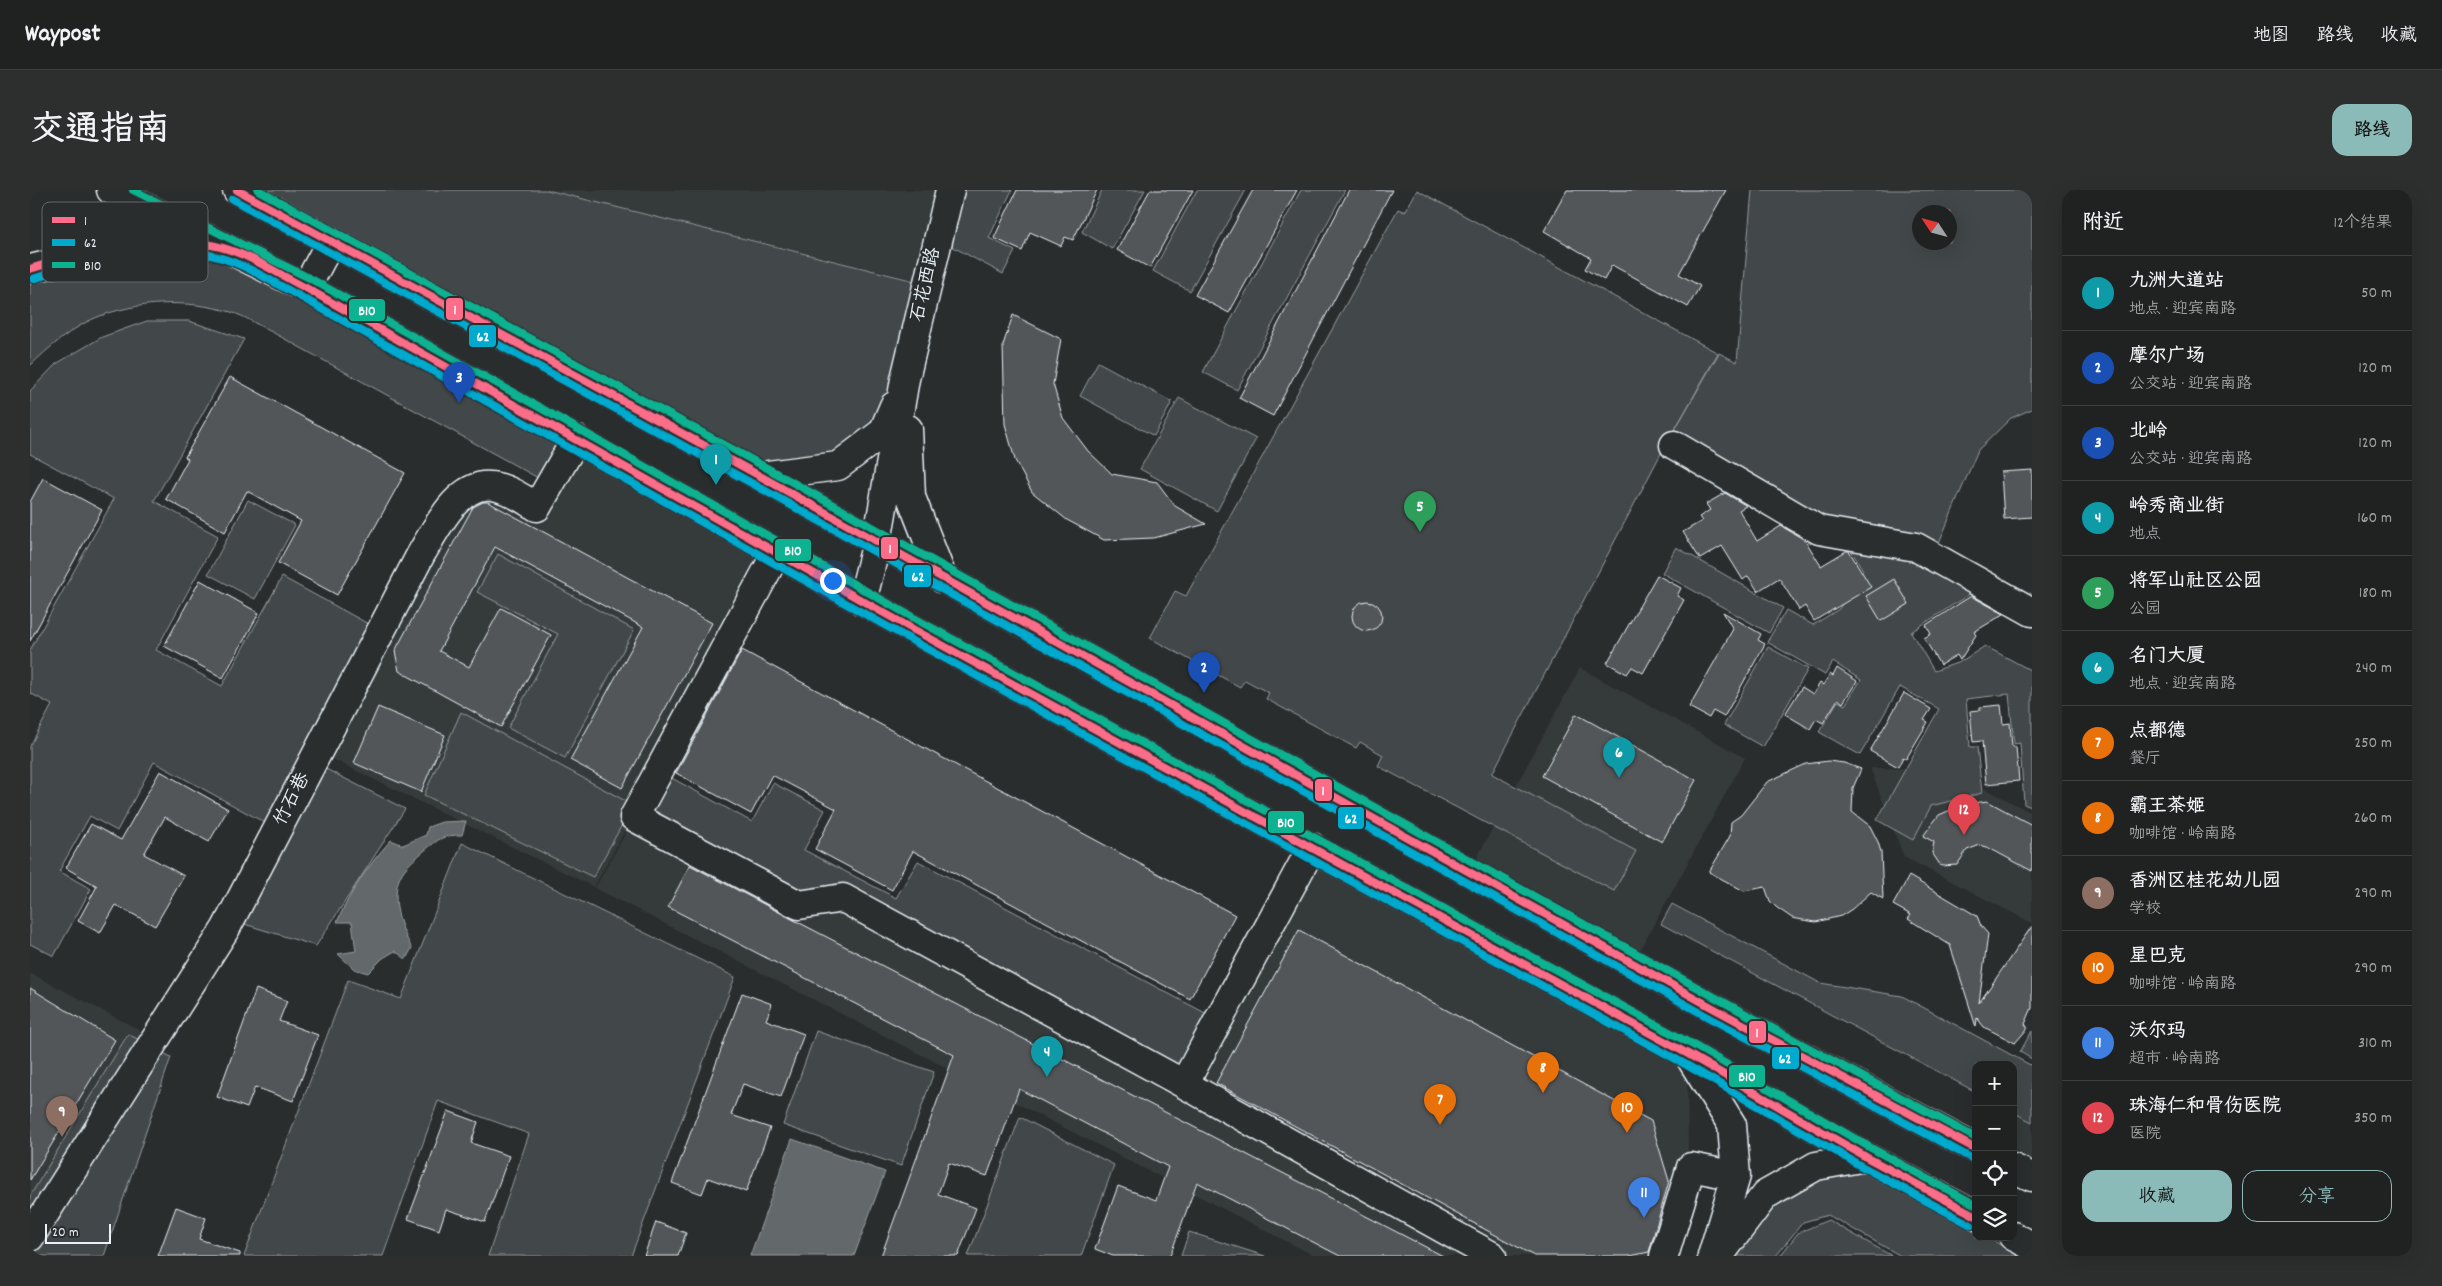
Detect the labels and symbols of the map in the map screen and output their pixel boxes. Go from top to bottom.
legend [42,202,208,282]
north arrow [1912,205,1957,250]
text: 1 [84,212,87,232]
text: 62 [84,234,97,254]
street label: 石花西路 [905,245,949,325]
text: B10 [84,257,101,277]
line badge: 1 [445,297,464,321]
line badge: B10 [348,298,386,322]
text: 1 [453,301,457,321]
text: B10 [358,302,376,322]
line badge: 62 [468,324,497,348]
text: 62 [477,328,489,348]
pin: 3 [443,362,475,403]
pin: 1 [700,444,732,485]
pin: 5 [1404,491,1436,532]
line badge: 1 [880,536,899,560]
line badge: B10 [774,538,812,562]
text: 1 [888,540,892,560]
text: B10 [784,542,802,562]
line badge: 62 [903,564,932,588]
your location [820,568,846,594]
text: 62 [912,568,924,588]
pin: 2 [1188,652,1220,693]
pin: 6 [1603,737,1635,778]
street label: 竹石巷 [268,768,318,832]
line badge: 1 [1314,778,1333,802]
text: 1 [1321,782,1325,802]
pin: 12 [1948,794,1980,835]
line badge: 62 [1337,806,1365,830]
line badge: B10 [1267,810,1305,834]
text: 62 [1345,810,1357,830]
text: B10 [1277,814,1295,834]
line badge: 1 [1748,1020,1767,1044]
text: 1 [1755,1024,1759,1044]
pin: 4 [1031,1036,1063,1077]
line badge: 62 [1771,1046,1800,1070]
text: 62 [1779,1050,1791,1070]
pin: 8 [1527,1052,1559,1093]
line badge: B10 [1728,1064,1766,1088]
text: B10 [1738,1068,1756,1088]
pin: 7 [1424,1084,1456,1125]
pin: 10 [1611,1092,1643,1133]
pin: 9 [46,1096,78,1137]
pin: 11 [1628,1177,1660,1218]
scale bar [45,1221,111,1244]

